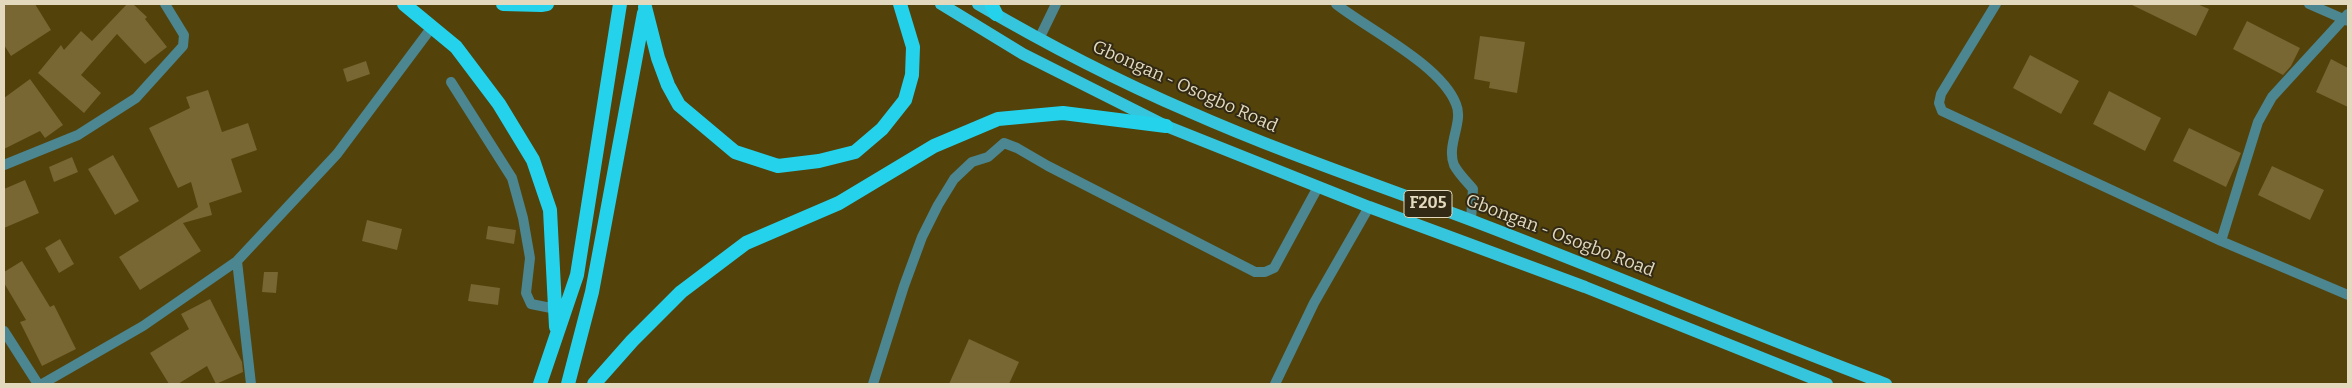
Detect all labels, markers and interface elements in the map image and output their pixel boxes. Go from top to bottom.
street label: Gbongan - Osogbo Road [1089,36,1281,138]
road number: F205 [1404,190,1452,218]
street label: Gbongan - Osogbo Road [1463,190,1657,282]

